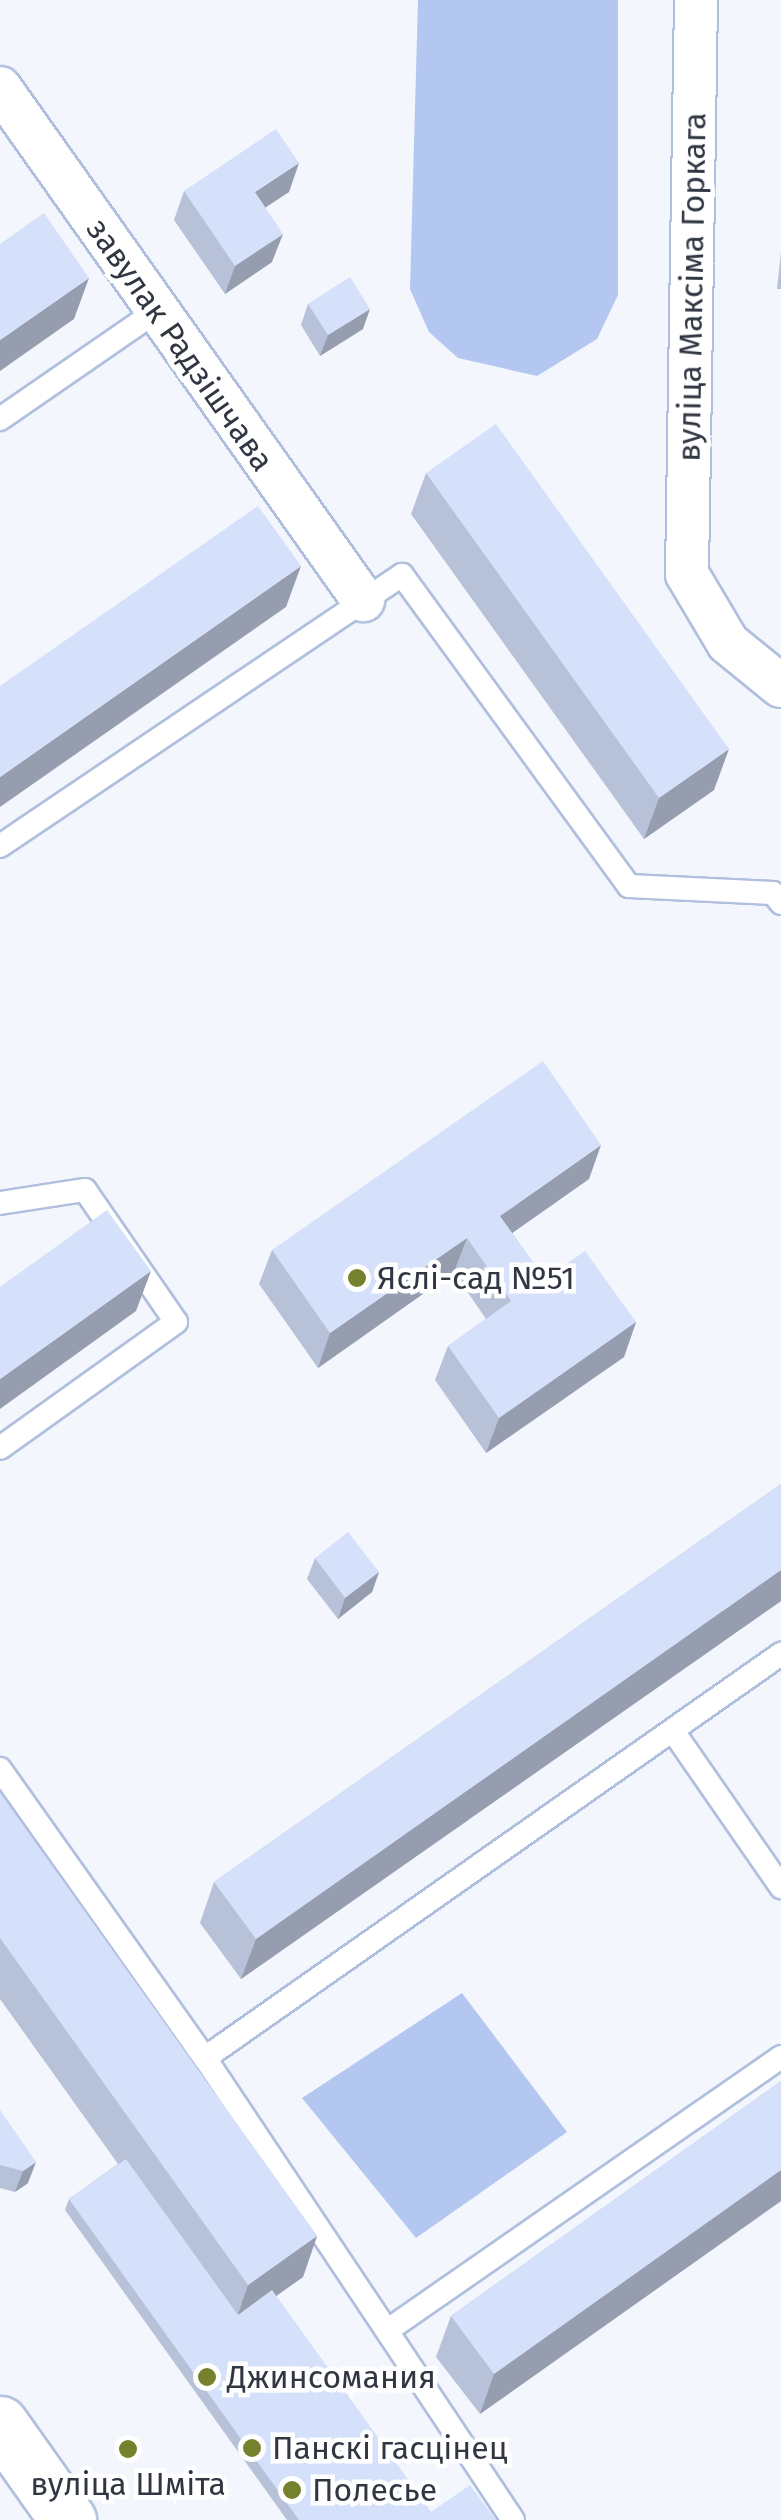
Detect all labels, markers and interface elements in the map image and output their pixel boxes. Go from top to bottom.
street label: вуліца Максіма Горкага [670,112,714,462]
street label: завулак Радзішчава [78,211,282,479]
place label: Яслі-сад №51 [377,1259,575,1297]
marker: Яслі-сад №51 [346,1267,368,1289]
place label: Джинсомания [227,2358,436,2396]
marker: Джинсомания [196,2366,218,2388]
place label: Панскі гасцінец [272,2429,507,2467]
marker: Панскі гасцінец [241,2437,263,2459]
marker: вуліца Шміта [117,2438,139,2460]
place label: вуліца Шміта [30,2465,226,2503]
place label: Полесье [312,2471,437,2509]
marker: Полесье [281,2479,303,2501]

